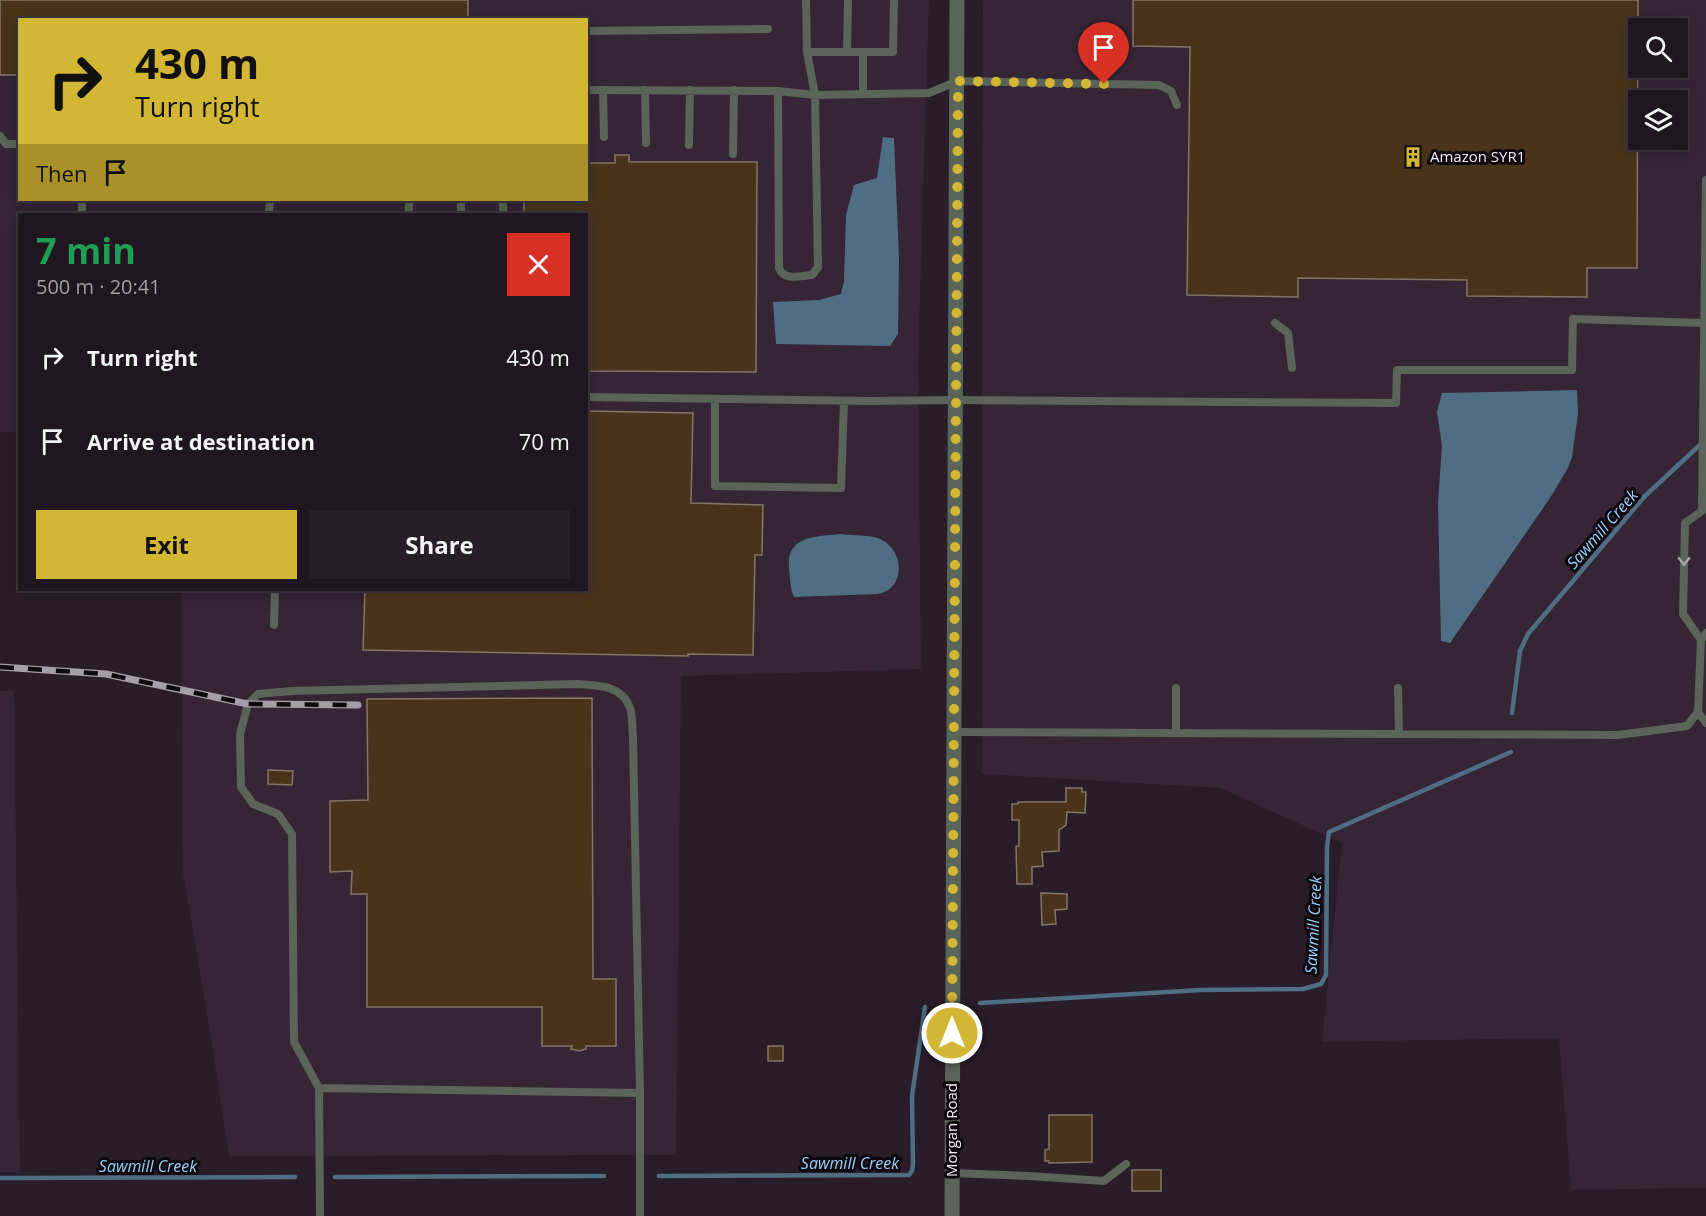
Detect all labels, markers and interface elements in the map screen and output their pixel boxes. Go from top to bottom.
map controls [1628,18,1688,150]
button: search [1628,18,1688,78]
pin [1078,22,1129,84]
icon: arrive [1087,31,1120,64]
text: 430 m [135,34,259,91]
icon: right [36,42,114,120]
text: Turn right [135,88,260,125]
button: layers [1628,90,1688,150]
building icon: Amazon SYR1 [1401,145,1425,169]
place label: Amazon SYR1 [1430,146,1525,166]
icon: arrive [99,156,132,189]
text: Then [36,158,87,188]
text: 7 min [36,226,136,275]
button: close [507,233,570,296]
text: 500 m · 20:41 [36,273,161,300]
icon: right [36,341,69,374]
text: Turn right [87,342,198,372]
text: 430 m [506,342,570,372]
icon: arrive [36,425,69,458]
text: Arrive at destination [87,426,315,456]
text: 70 m [519,426,570,456]
water label: Sawmill Creek [1561,484,1643,573]
button: Exit [36,510,297,579]
button: Share [309,510,570,579]
one-way arrow [1678,556,1691,565]
water label: Sawmill Creek [1299,874,1327,975]
position arrow [920,1001,984,1065]
street label: Morgan Road [941,1083,961,1177]
water label: Sawmill Creek [801,1152,900,1174]
water label: Sawmill Creek [99,1155,198,1177]

